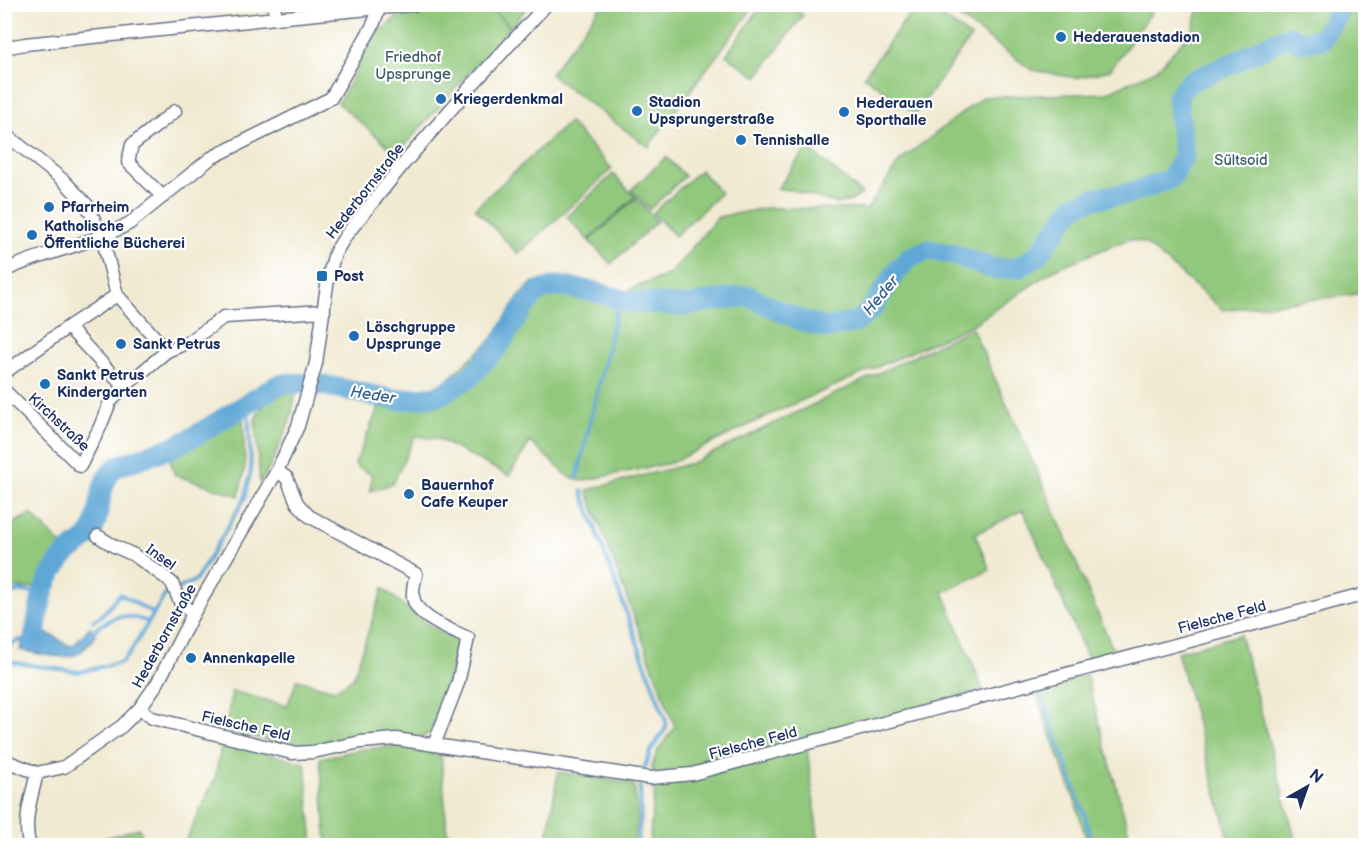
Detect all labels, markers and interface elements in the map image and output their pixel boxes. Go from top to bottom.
place label: Hederauenstadion [1073,28,1200,47]
marker: Hederauenstadion [1054,30,1068,44]
park label: Friedhof Upsprunge [375,48,451,84]
place label: Kriegerdenkmal [453,90,563,109]
marker: Kriegerdenkmal [434,92,448,106]
place label: Stadion Upsprungerstraße [649,93,775,129]
place label: Hederauen Sporthalle [856,94,933,130]
marker: Stadion Upsprungerstraße [630,104,644,118]
marker: Hederauen Sporthalle [837,105,851,119]
place label: Tennishalle [753,131,830,150]
marker: Tennishalle [734,133,748,147]
street label: Hederbornstraße [322,139,409,243]
park label: Sültsoid [1214,151,1268,170]
place label: Pfarrheim [61,198,130,217]
marker: Pfarrheim [42,200,56,214]
place label: Katholische Öffentliche Bücherei [44,217,185,253]
marker: Katholische Öffentliche Bücherei [25,228,39,242]
place label: Post [334,267,364,286]
marker: Post [315,269,329,283]
water label: Heder [859,272,904,319]
place label: Löschgruppe Upsprunge [366,318,456,354]
marker: Löschgruppe Upsprunge [347,329,361,343]
place label: Sankt Petrus [133,335,220,354]
marker: Sankt Petrus [114,337,128,351]
place label: Sankt Petrus Kindergarten [57,366,147,402]
marker: Sankt Petrus Kindergarten [38,377,52,391]
water label: Heder [349,383,398,409]
street label: Kirchstraße [24,389,94,456]
place label: Bauernhof Cafe Keuper [421,476,509,512]
marker: Bauernhof Cafe Keuper [402,487,416,501]
street label: Insel [142,540,180,575]
street label: Hederbornstraße [128,581,201,692]
street label: Fielsche Feld [1176,597,1268,638]
place label: Annenkapelle [202,649,296,668]
marker: Annenkapelle [184,651,198,665]
street label: Fielsche Feld [200,707,292,746]
street label: Fielsche Feld [707,723,799,764]
north arrow [1277,757,1337,817]
text: N [1305,766,1326,788]

